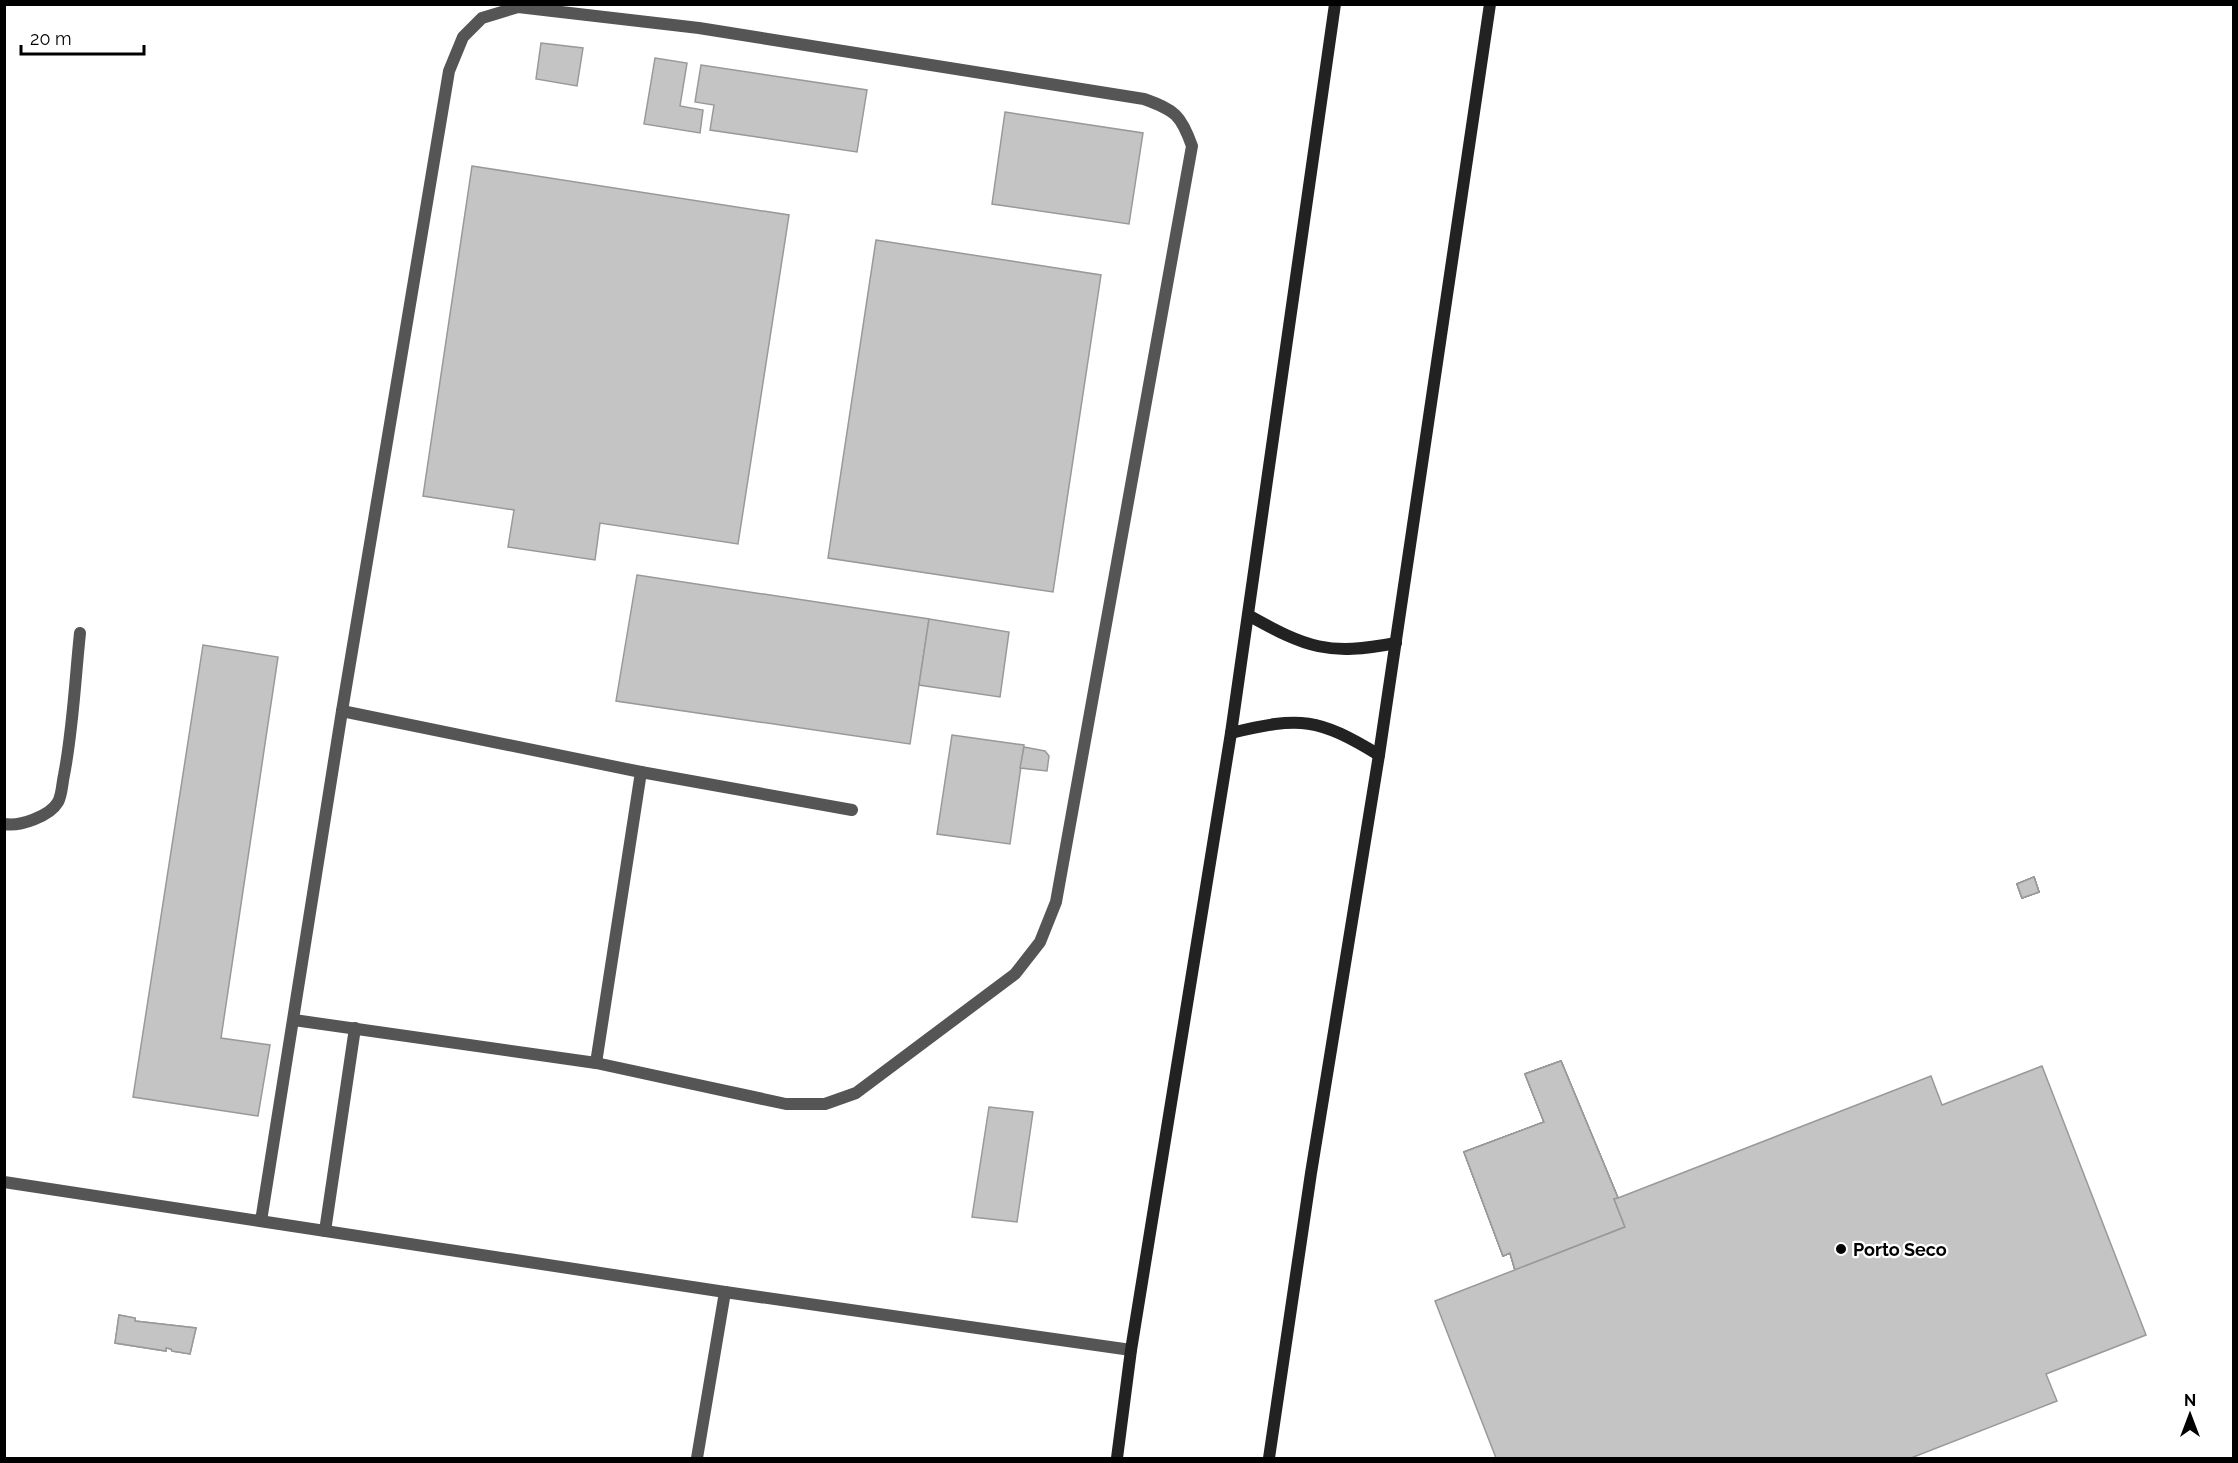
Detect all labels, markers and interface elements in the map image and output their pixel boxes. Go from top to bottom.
scale bar [21,18,144,56]
text: 20 m [30,28,72,49]
place label: Porto Seco [1853,1239,1947,1260]
marker: Porto Seco [1834,1242,1848,1256]
north arrow [2160,1385,2220,1445]
text: N [2184,1391,2196,1410]

